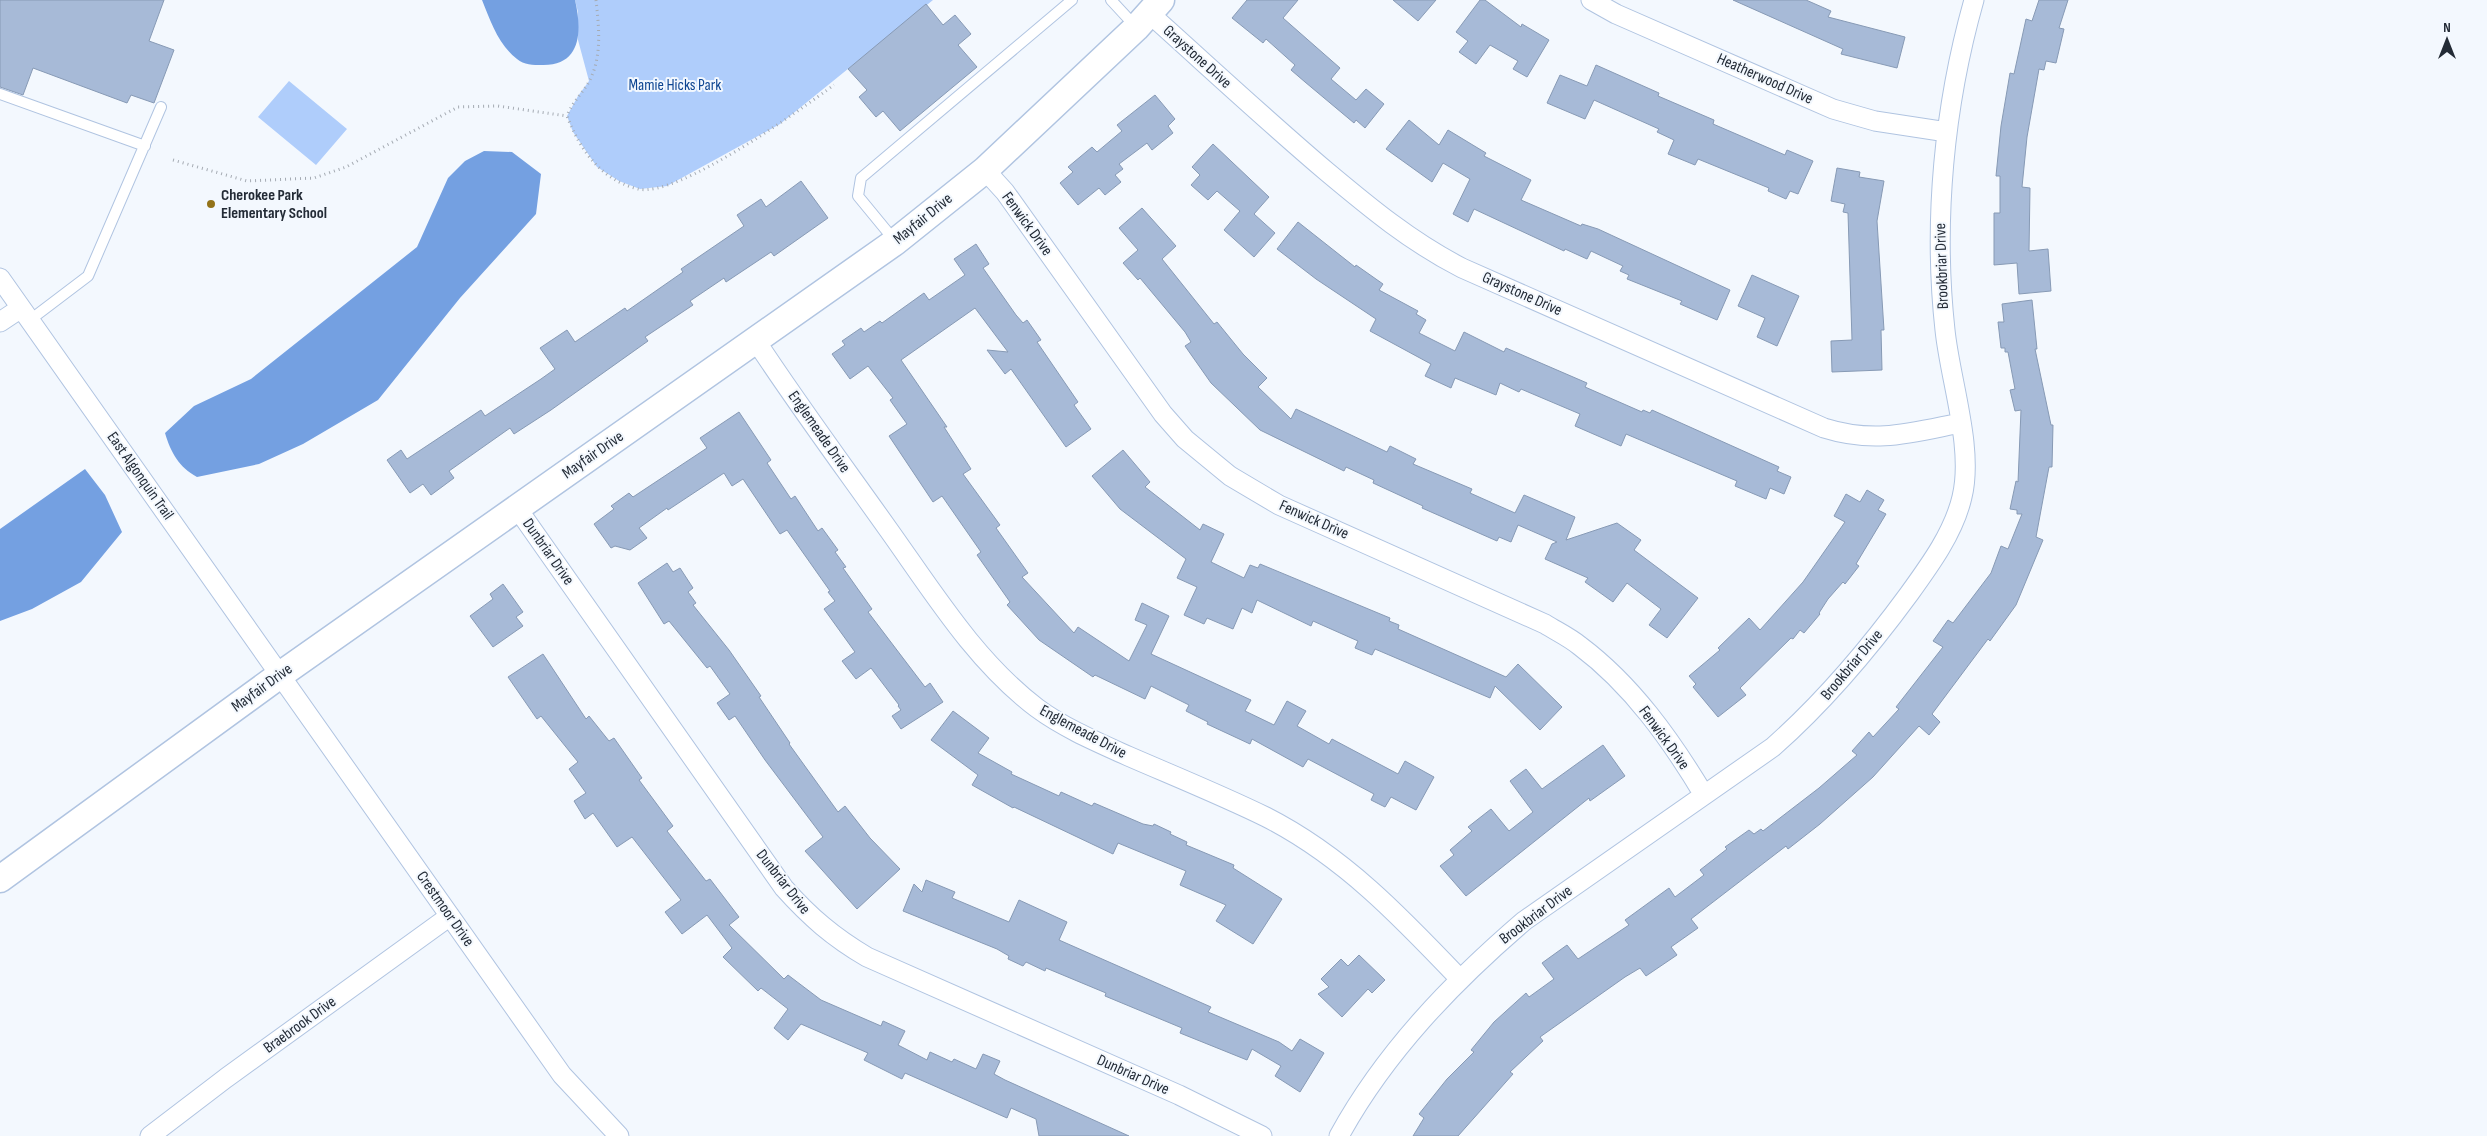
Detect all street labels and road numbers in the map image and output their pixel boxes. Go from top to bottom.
street label: Graystone Drive [1159,21,1235,93]
street label: Heatherwood Drive [1714,49,1816,109]
street label: Fenwick Drive [998,188,1056,260]
street label: Mayfair Drive [890,189,956,249]
street label: Brookbriar Drive [1931,223,1953,309]
street label: Graystone Drive [1479,268,1565,320]
street label: Englemeade Drive [784,387,854,477]
street label: Mayfair Drive [559,427,627,483]
street label: East Algonquin Trail [103,428,177,524]
street label: Fenwick Drive [1276,496,1352,544]
street label: Dunbriar Drive [518,515,578,589]
street label: Brookbriar Drive [1817,626,1887,704]
street label: Mayfair Drive [228,660,296,716]
street label: Englemeade Drive [1036,701,1130,763]
street label: Fenwick Drive [1635,702,1693,774]
street label: Dunbriar Drive [752,846,814,918]
street label: Crestmoor Drive [412,868,478,950]
street label: Brookbriar Drive [1496,881,1576,949]
street label: Braebrook Drive [260,992,340,1058]
street label: Dunbriar Drive [1094,1051,1172,1099]

